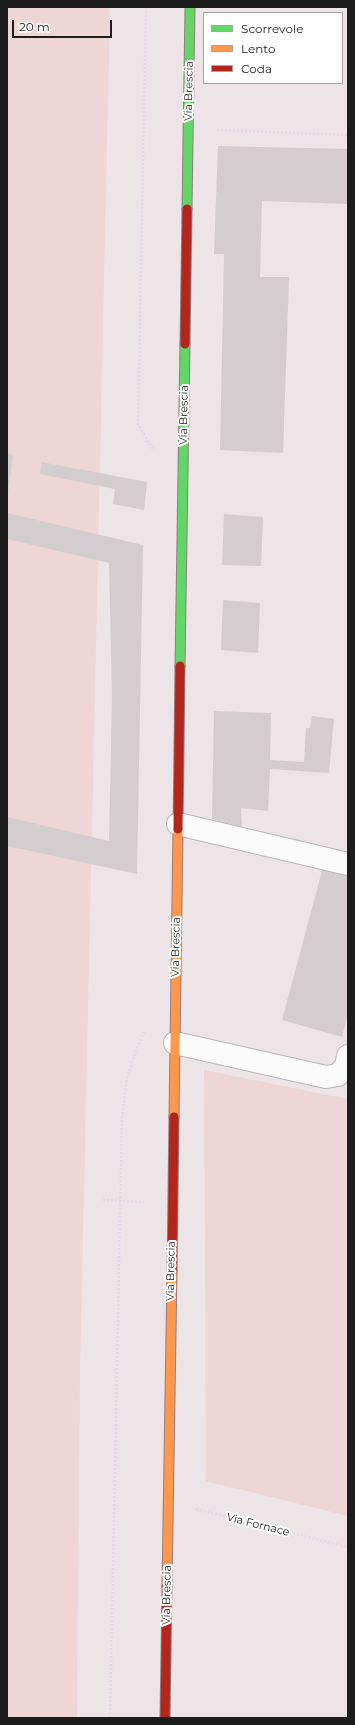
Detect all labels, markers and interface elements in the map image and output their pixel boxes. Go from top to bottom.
scale bar [14,12,114,38]
legend [203,12,343,84]
text: 20 m [19,19,50,34]
text: Scorrevole [241,21,303,36]
text: Lento [241,41,276,56]
street label: Via Brescia [182,61,196,121]
text: Coda [241,61,272,76]
street label: Via Brescia [177,385,191,445]
street label: Via Brescia [169,917,183,977]
street label: Via Brescia [164,1241,178,1301]
street label: Via Fornace [225,1511,291,1539]
street label: Via Brescia [160,1565,174,1625]

